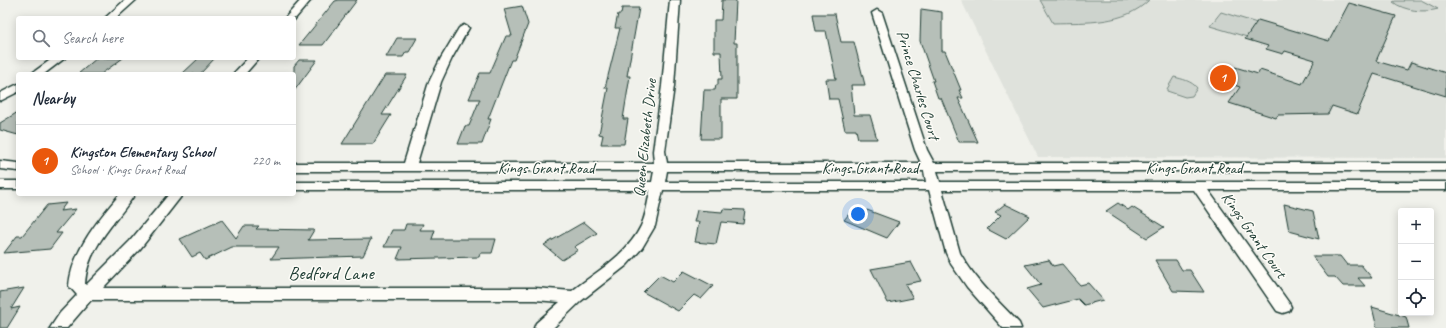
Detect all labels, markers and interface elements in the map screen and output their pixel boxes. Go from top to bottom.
search box [16,16,296,60]
icon: search [30,27,52,49]
street label: Prince Charles Court [892,28,945,145]
text: Search here [62,29,123,48]
pin: 1 [1210,63,1236,93]
street label: Queen Elizabeth Drive [629,76,661,198]
text: Nearby [32,88,75,109]
text: Kingston Elementary School [70,143,214,162]
text: 1 [42,153,48,169]
text: 220 m [252,153,280,169]
street label: Kings Grant Road [498,158,597,178]
street label: Kings Grant Road [822,158,921,178]
street label: Kings Grant Road [1146,158,1245,178]
text: School · Kings Grant Road [70,162,185,178]
street label: Kings Grant Court [1217,188,1292,283]
your location [848,204,868,224]
map controls [1398,208,1434,316]
button: + [1398,208,1434,244]
button: − [1398,244,1434,280]
street label: Bedford Lane [288,261,375,285]
button: locate [1398,280,1434,316]

